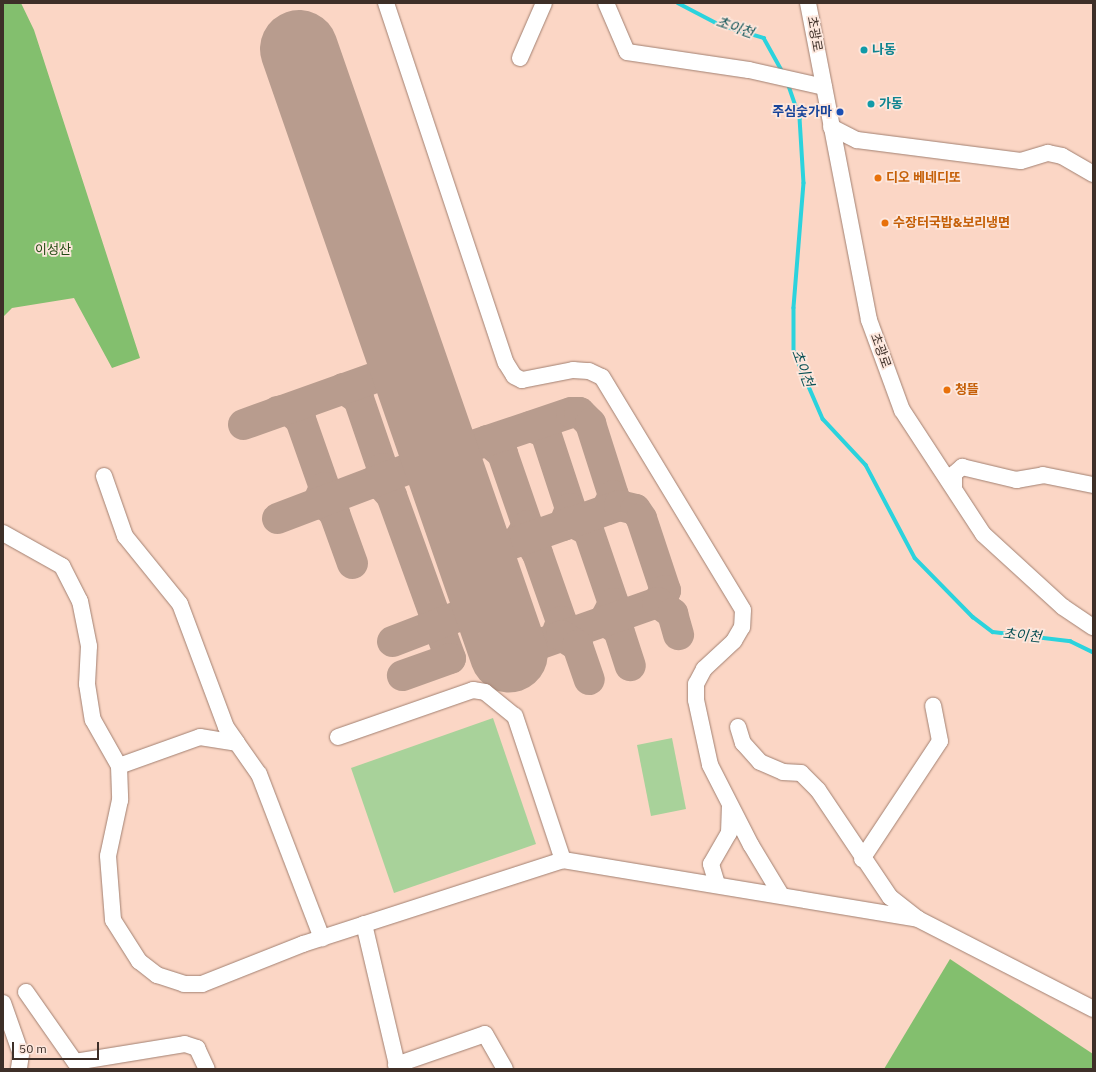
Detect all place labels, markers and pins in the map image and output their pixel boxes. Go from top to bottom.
place label: 나동 [872,42,896,58]
marker: 나동 [859,45,869,55]
place label: 가동 [879,96,903,112]
marker: 가동 [866,99,876,109]
place label: 주심숯가마 [772,104,832,120]
marker: 주심숯가마 [835,107,845,117]
place label: 디오 베네디또 [886,170,961,186]
marker: 디오 베네디또 [873,173,883,183]
place label: 수장터국밥&보리냉면 [893,215,1010,231]
marker: 수장터국밥&보리냉면 [880,218,890,228]
place label: 청뜰 [955,382,979,398]
marker: 청뜰 [942,385,952,395]

